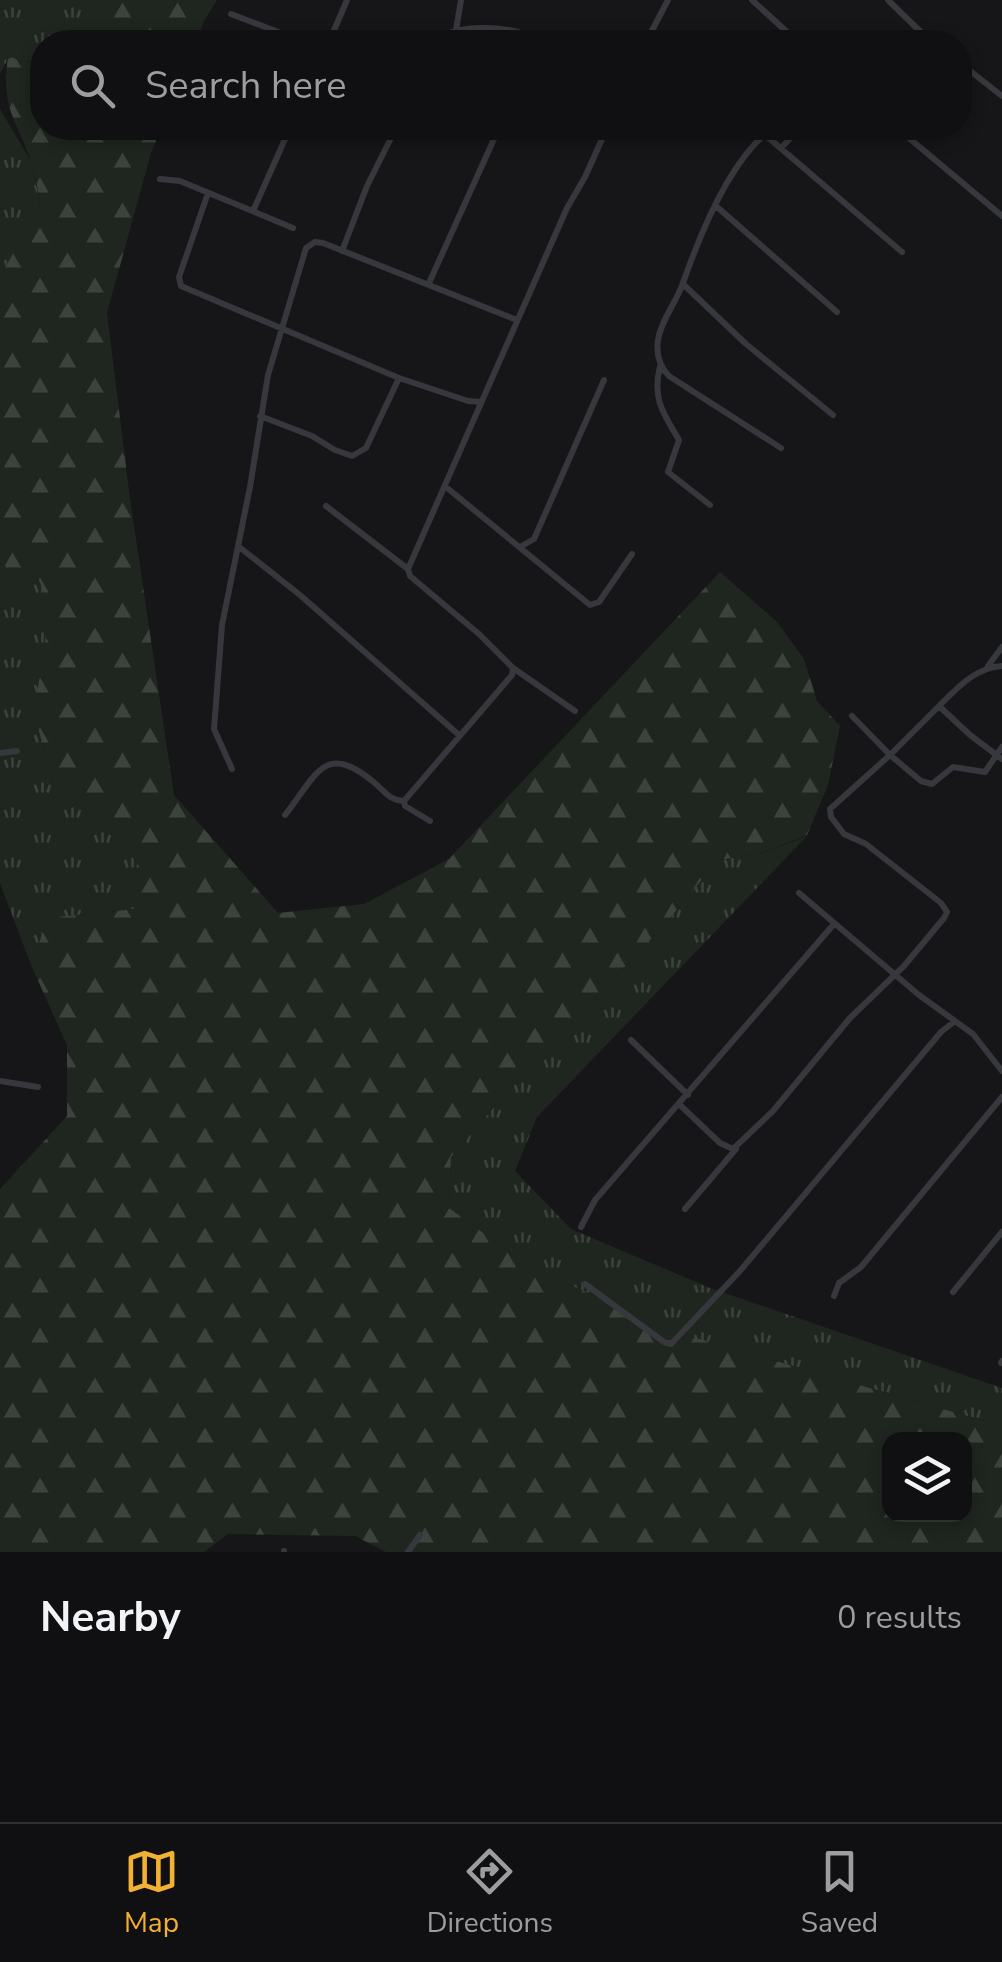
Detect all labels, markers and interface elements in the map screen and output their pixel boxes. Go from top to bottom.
search box [30,30,972,140]
icon: search [65,58,120,113]
text: Search here [145,60,346,111]
map controls [882,1432,972,1522]
button: layers [882,1432,972,1522]
text: Nearby [40,1589,181,1646]
text: 0 results [837,1596,962,1639]
tab: Map [124,1844,179,1942]
tab: Directions [427,1844,553,1942]
tab: Saved [801,1844,878,1942]

